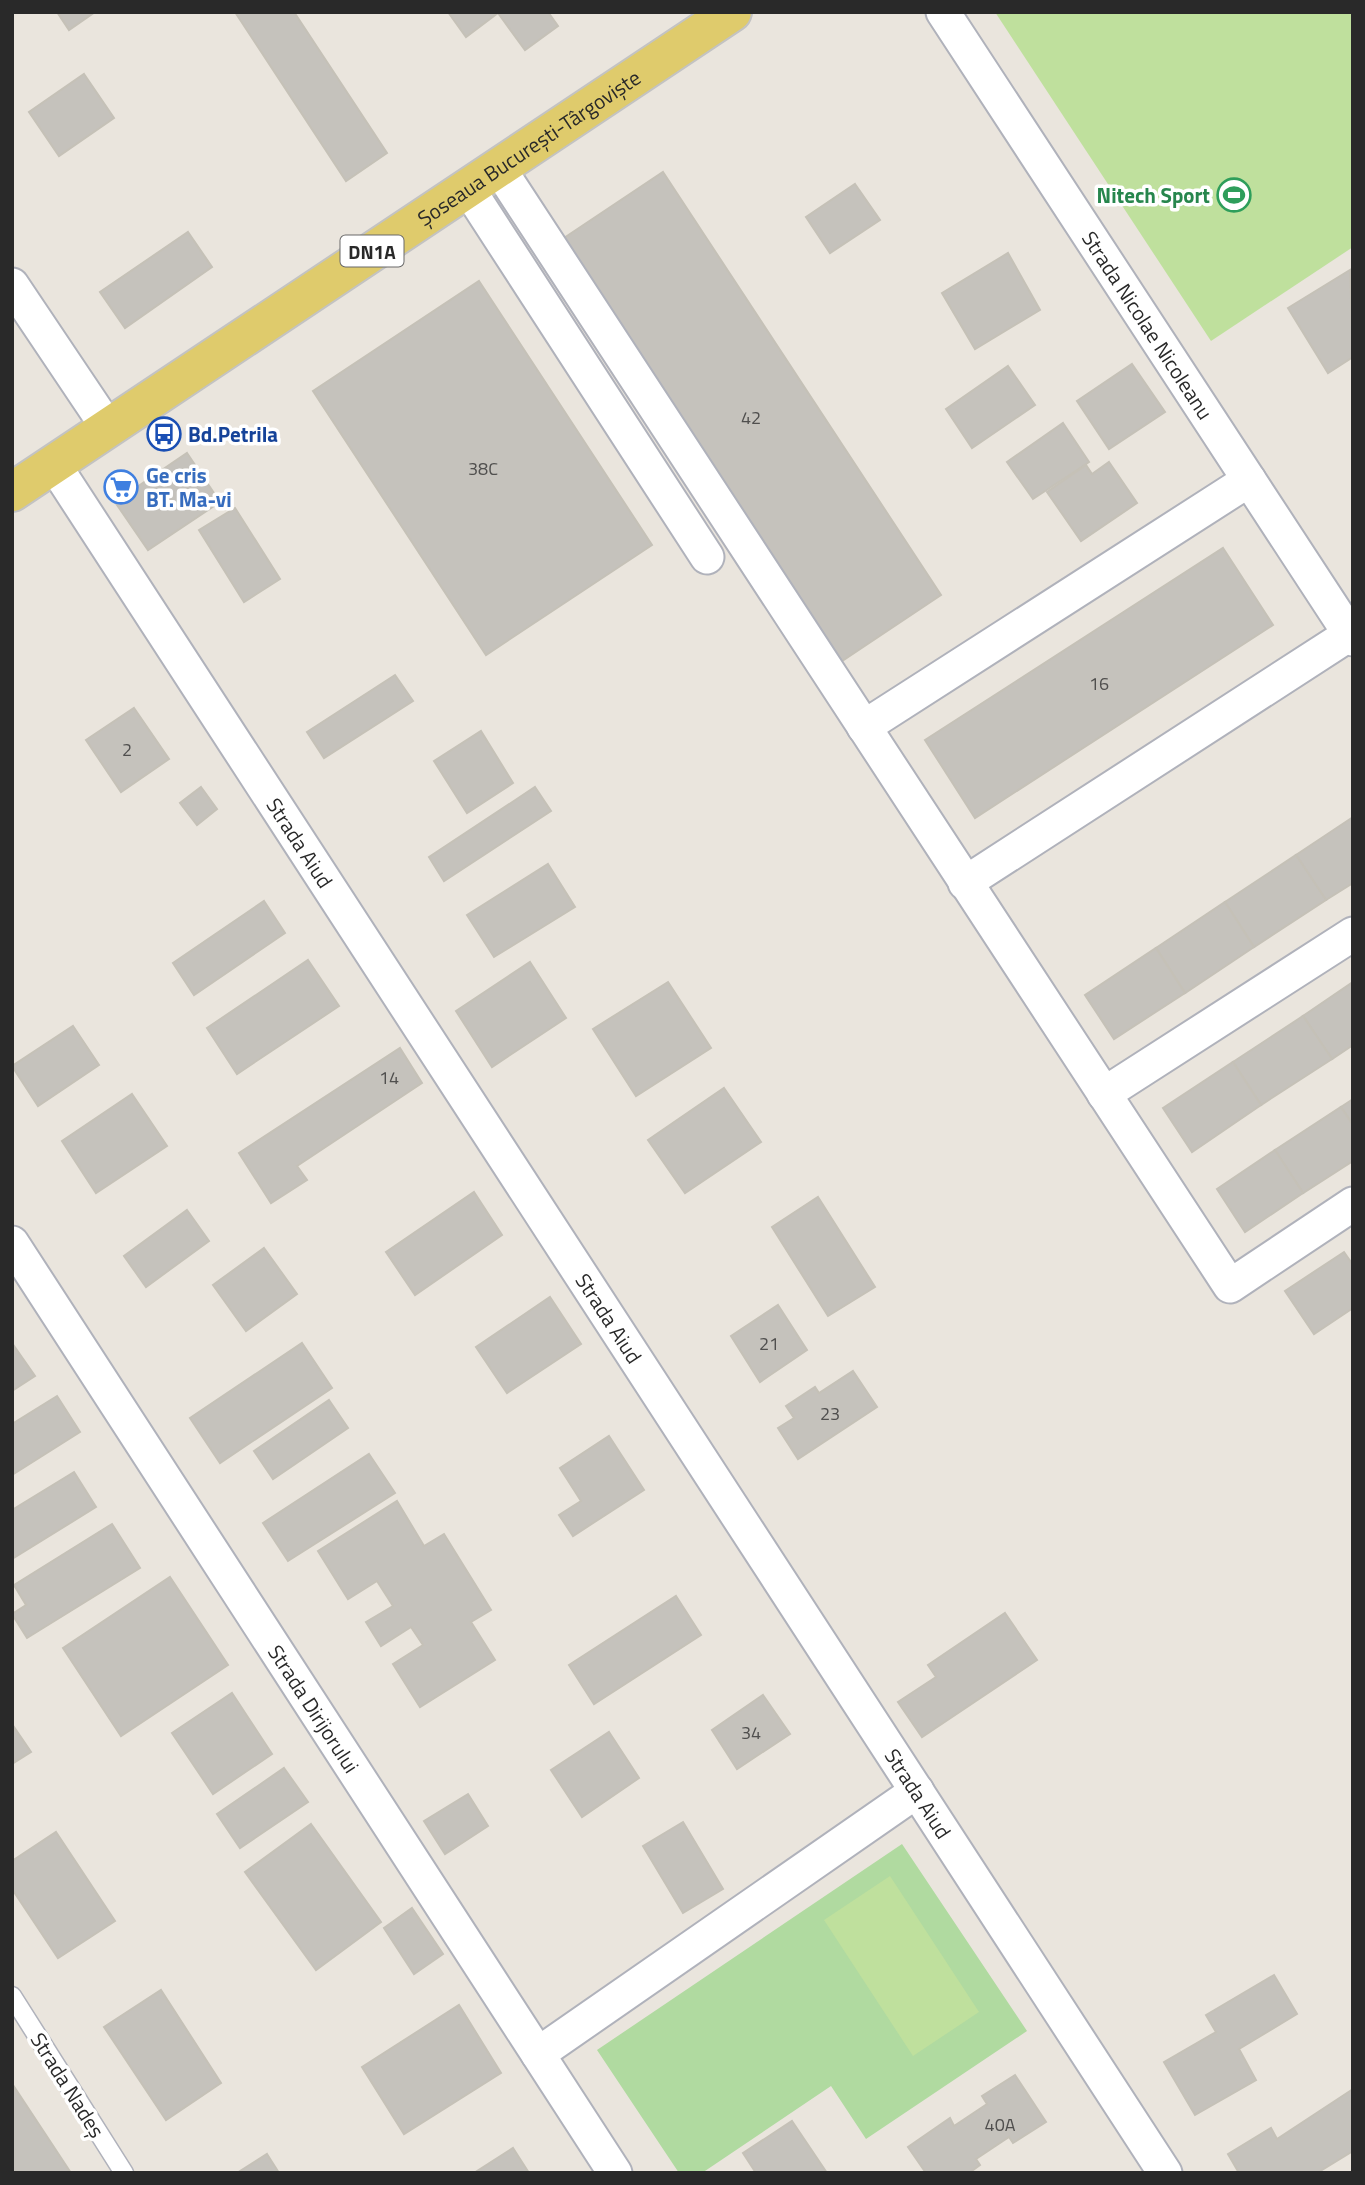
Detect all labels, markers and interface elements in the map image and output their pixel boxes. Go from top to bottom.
street label: Șoseaua București-Târgoviște [411,61,647,234]
sports icon: Nitech Sport [1215,176,1253,214]
place label: Nitech Sport [1097,179,1210,211]
street label: Strada Nicolae Nicoleanu [1074,224,1221,426]
road number: DN1A [340,235,404,266]
house number: 42 [741,404,761,431]
bus stop icon: Bd.Petrila [145,415,183,453]
place label: Bd.Petrila [188,418,278,450]
house number: 38C [468,455,498,482]
place label: Ge cris BT. Ma-vi [146,459,232,515]
supermarket icon: Ge cris BT. Ma-vi [102,468,140,506]
house number: 16 [1089,670,1109,697]
house number: 2 [122,736,132,763]
street label: Strada Aiud [259,791,341,894]
house number: 14 [379,1064,399,1091]
street label: Strada Aiud [568,1267,650,1370]
house number: 21 [759,1330,779,1357]
house number: 23 [820,1400,840,1427]
street label: Strada Dirijorului [260,1638,367,1779]
house number: 34 [741,1719,761,1746]
street label: Strada Aiud [877,1742,959,1845]
street label: Strada Nadeș [23,2026,113,2144]
house number: 40A [985,2111,1016,2138]

